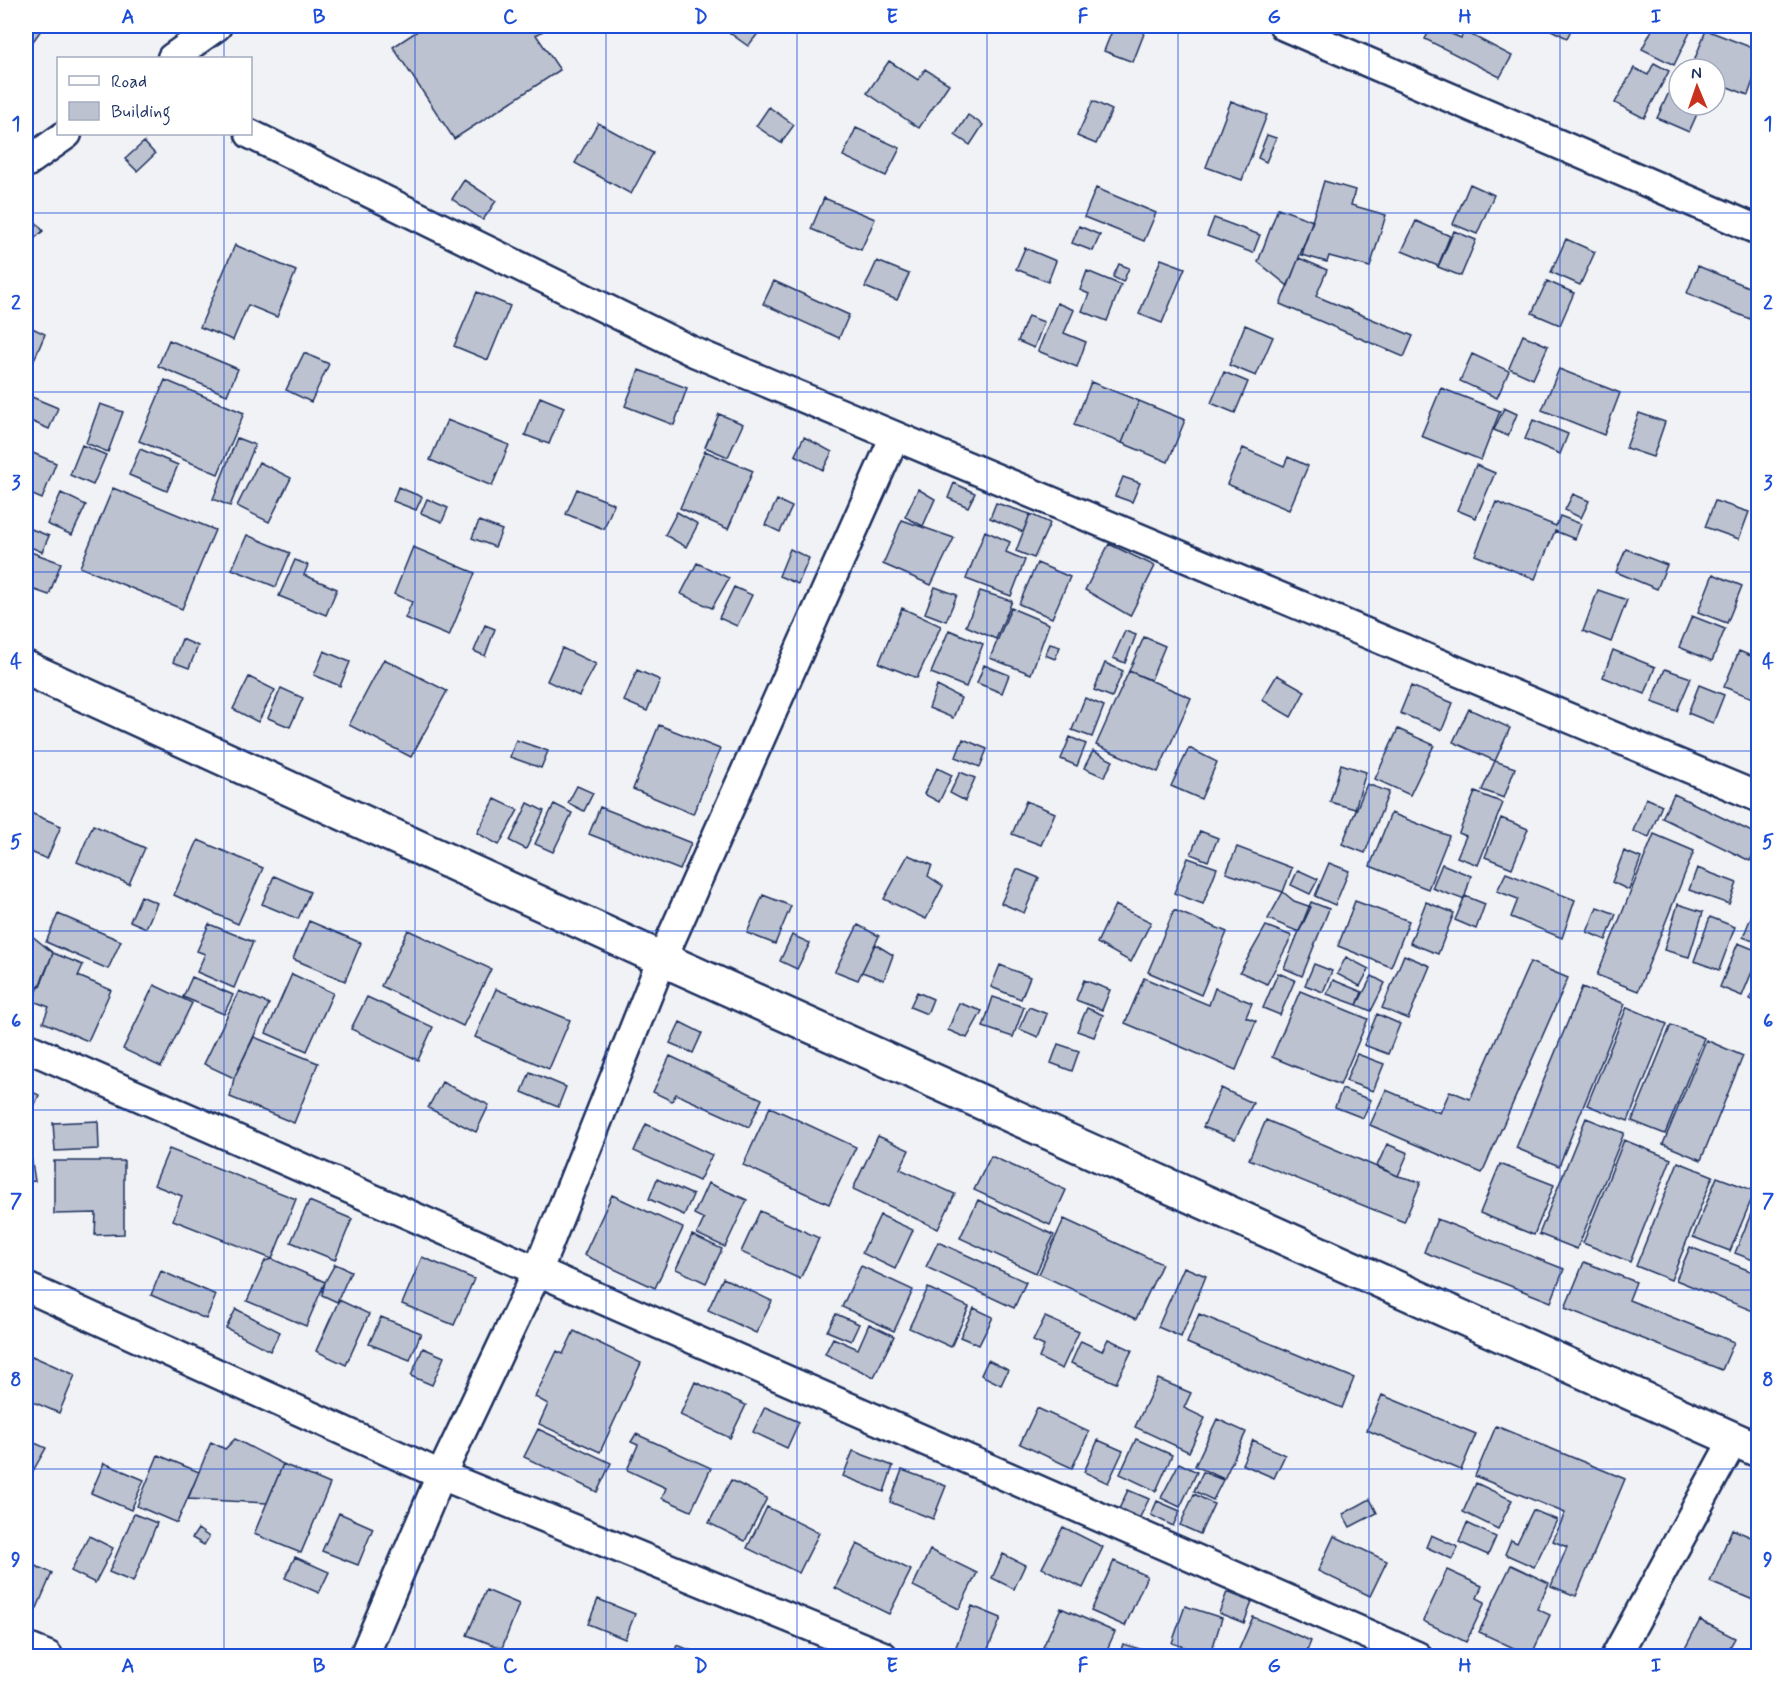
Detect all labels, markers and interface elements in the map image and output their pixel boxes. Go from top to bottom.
text: A [121,4,135,31]
text: B [313,4,326,31]
text: C [503,4,518,31]
text: D [694,4,708,31]
text: E [886,4,898,31]
text: F [1078,4,1089,31]
text: G [1267,4,1281,31]
text: H [1458,4,1472,31]
text: I [1651,4,1661,31]
legend [57,57,252,135]
north arrow [1667,57,1727,117]
text: N [1691,63,1702,84]
text: Road [111,70,147,94]
text: Building [111,100,171,126]
text: 1 [12,111,20,138]
text: 1 [1764,111,1772,138]
text: 2 [11,290,21,317]
text: 2 [1763,290,1773,317]
text: 3 [11,470,21,497]
text: 3 [1763,470,1773,497]
text: 4 [10,649,22,676]
text: 4 [1762,649,1774,676]
text: 5 [10,829,22,856]
text: 5 [1762,829,1774,856]
text: 6 [11,1008,21,1035]
text: 6 [1763,1008,1773,1035]
text: 7 [10,1188,22,1215]
text: 7 [1762,1188,1774,1215]
text: 8 [10,1367,22,1394]
text: 8 [1762,1367,1774,1394]
text: 9 [11,1547,21,1574]
text: 9 [1763,1547,1773,1574]
text: A [121,1653,135,1680]
text: B [313,1653,326,1680]
text: C [503,1653,518,1680]
text: D [694,1653,708,1680]
text: E [886,1653,898,1680]
text: F [1078,1653,1089,1680]
text: G [1267,1653,1281,1680]
text: H [1458,1653,1472,1680]
text: I [1651,1653,1661,1680]

